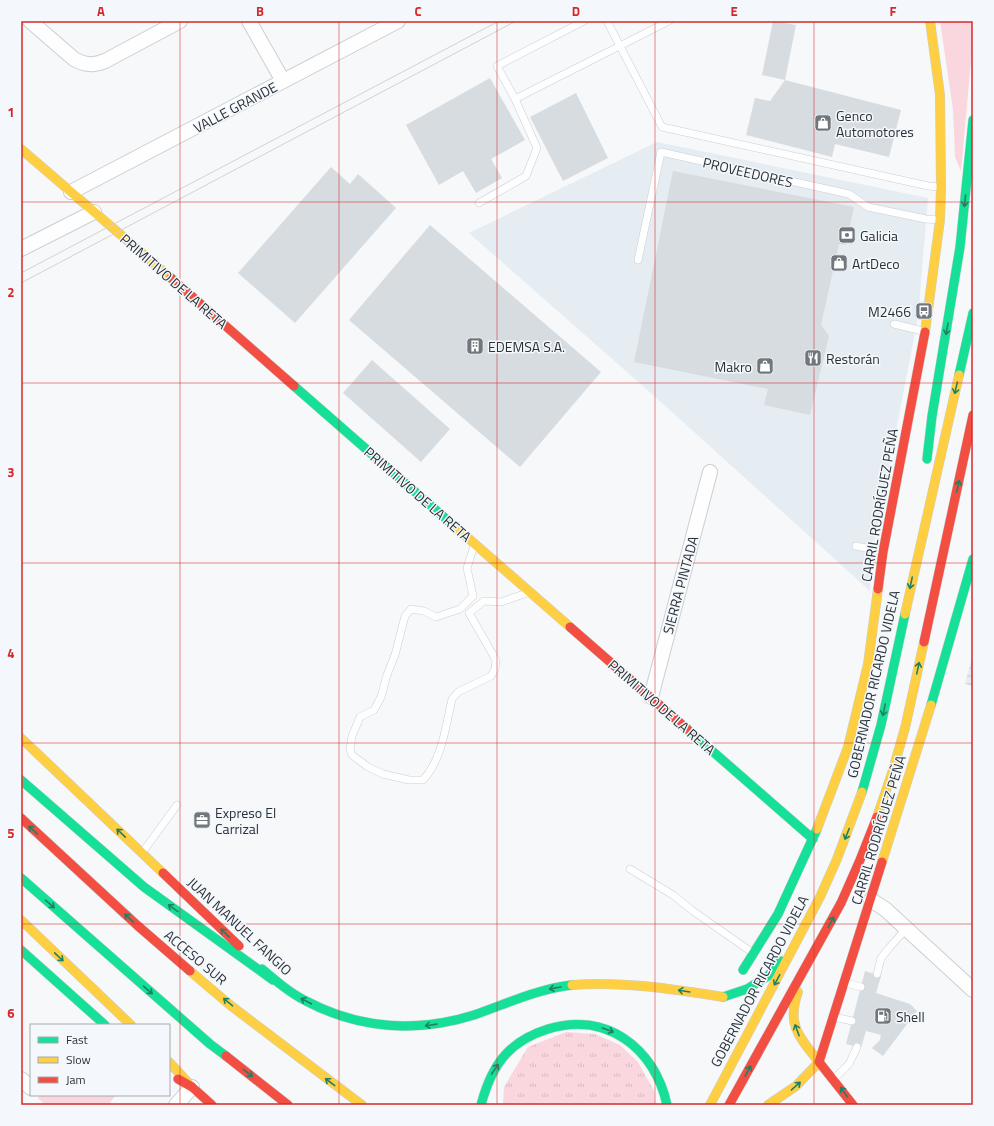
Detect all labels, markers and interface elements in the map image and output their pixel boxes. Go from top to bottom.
text: A [97,1,105,21]
text: B [256,1,264,21]
text: C [414,1,422,21]
text: D [572,1,580,21]
text: E [730,1,738,21]
text: F [890,1,897,21]
street label: VALLE GRANDE [189,76,281,138]
text: 1 [7,102,15,122]
place label: Genco Automotores [836,105,914,142]
shop icon: Genco Automotores [813,113,833,133]
street label: PROVEEDORES [701,151,795,193]
one-way arrow [961,194,969,207]
bank icon: Galicia [837,225,857,245]
place label: Galicia [860,225,898,246]
street label: PRIMITIVO DE LA RETA [116,228,233,334]
shop icon: ArtDeco [829,253,849,273]
place label: ArtDeco [852,253,900,274]
text: 2 [7,282,15,302]
place label: M2466 [868,301,911,322]
bus stop icon: M2466 [914,301,934,321]
one-way arrow [943,322,951,335]
building icon: EDEMSA S.A. [465,336,485,356]
place label: EDEMSA S.A. [488,336,565,357]
restaurant icon: Restorán [803,348,823,368]
place label: Restorán [826,348,880,369]
place label: Makro [714,356,752,377]
shop icon: Makro [755,356,775,376]
one-way arrow [951,381,959,394]
street label: CARRIL RODRÍGUEZ PEÑA [855,426,903,583]
street label: PRIMITIVO DE LA RETA [360,441,477,547]
text: 3 [7,462,15,482]
one-way arrow [954,480,962,493]
street label: SIERRA PINTADA [657,533,703,636]
one-way arrow [907,576,915,589]
street label: GOBERNADOR RICARDO VIDELA [841,587,905,780]
text: 4 [7,643,15,663]
street label: PRIMITIVO DE LA RETA [604,654,721,760]
one-way arrow [915,662,923,675]
one-way arrow [880,703,888,716]
street label: CARRIL RODRÍGUEZ PEÑA [845,752,911,907]
place label: Expreso El Carrizal [215,802,276,839]
office icon: Expreso El Carrizal [192,810,212,830]
text: 5 [7,823,15,843]
one-way arrow [28,825,38,835]
one-way arrow [842,828,850,840]
one-way arrow [116,829,127,838]
street label: JUAN MANUEL FANGIO [183,872,297,980]
street label: GOBERNADOR RICARDO VIDELA [705,891,814,1071]
one-way arrow [45,899,55,908]
one-way arrow [168,904,179,912]
one-way arrow [124,914,134,923]
one-way arrow [828,916,835,928]
street label: ACCESO SUR [160,924,232,990]
one-way arrow [220,928,230,938]
one-way arrow [54,952,64,962]
one-way arrow [772,974,780,986]
one-way arrow [549,984,562,992]
one-way arrow [143,985,153,994]
one-way arrow [678,987,691,995]
one-way arrow [300,997,312,1004]
one-way arrow [222,998,233,1007]
text: 6 [7,1003,15,1023]
fuel station icon: Shell [873,1006,893,1026]
place label: Shell [896,1006,925,1027]
one-way arrow [425,1021,438,1029]
legend [30,1024,170,1096]
one-way arrow [792,1025,800,1037]
one-way arrow [602,1027,614,1035]
text: Fast [66,1030,89,1049]
text: Slow [66,1050,91,1069]
one-way arrow [491,1064,499,1075]
one-way arrow [744,1065,752,1077]
one-way arrow [242,1069,253,1077]
text: Jam [66,1070,86,1089]
one-way arrow [325,1078,336,1086]
one-way arrow [791,1082,801,1091]
one-way arrow [839,1087,848,1098]

